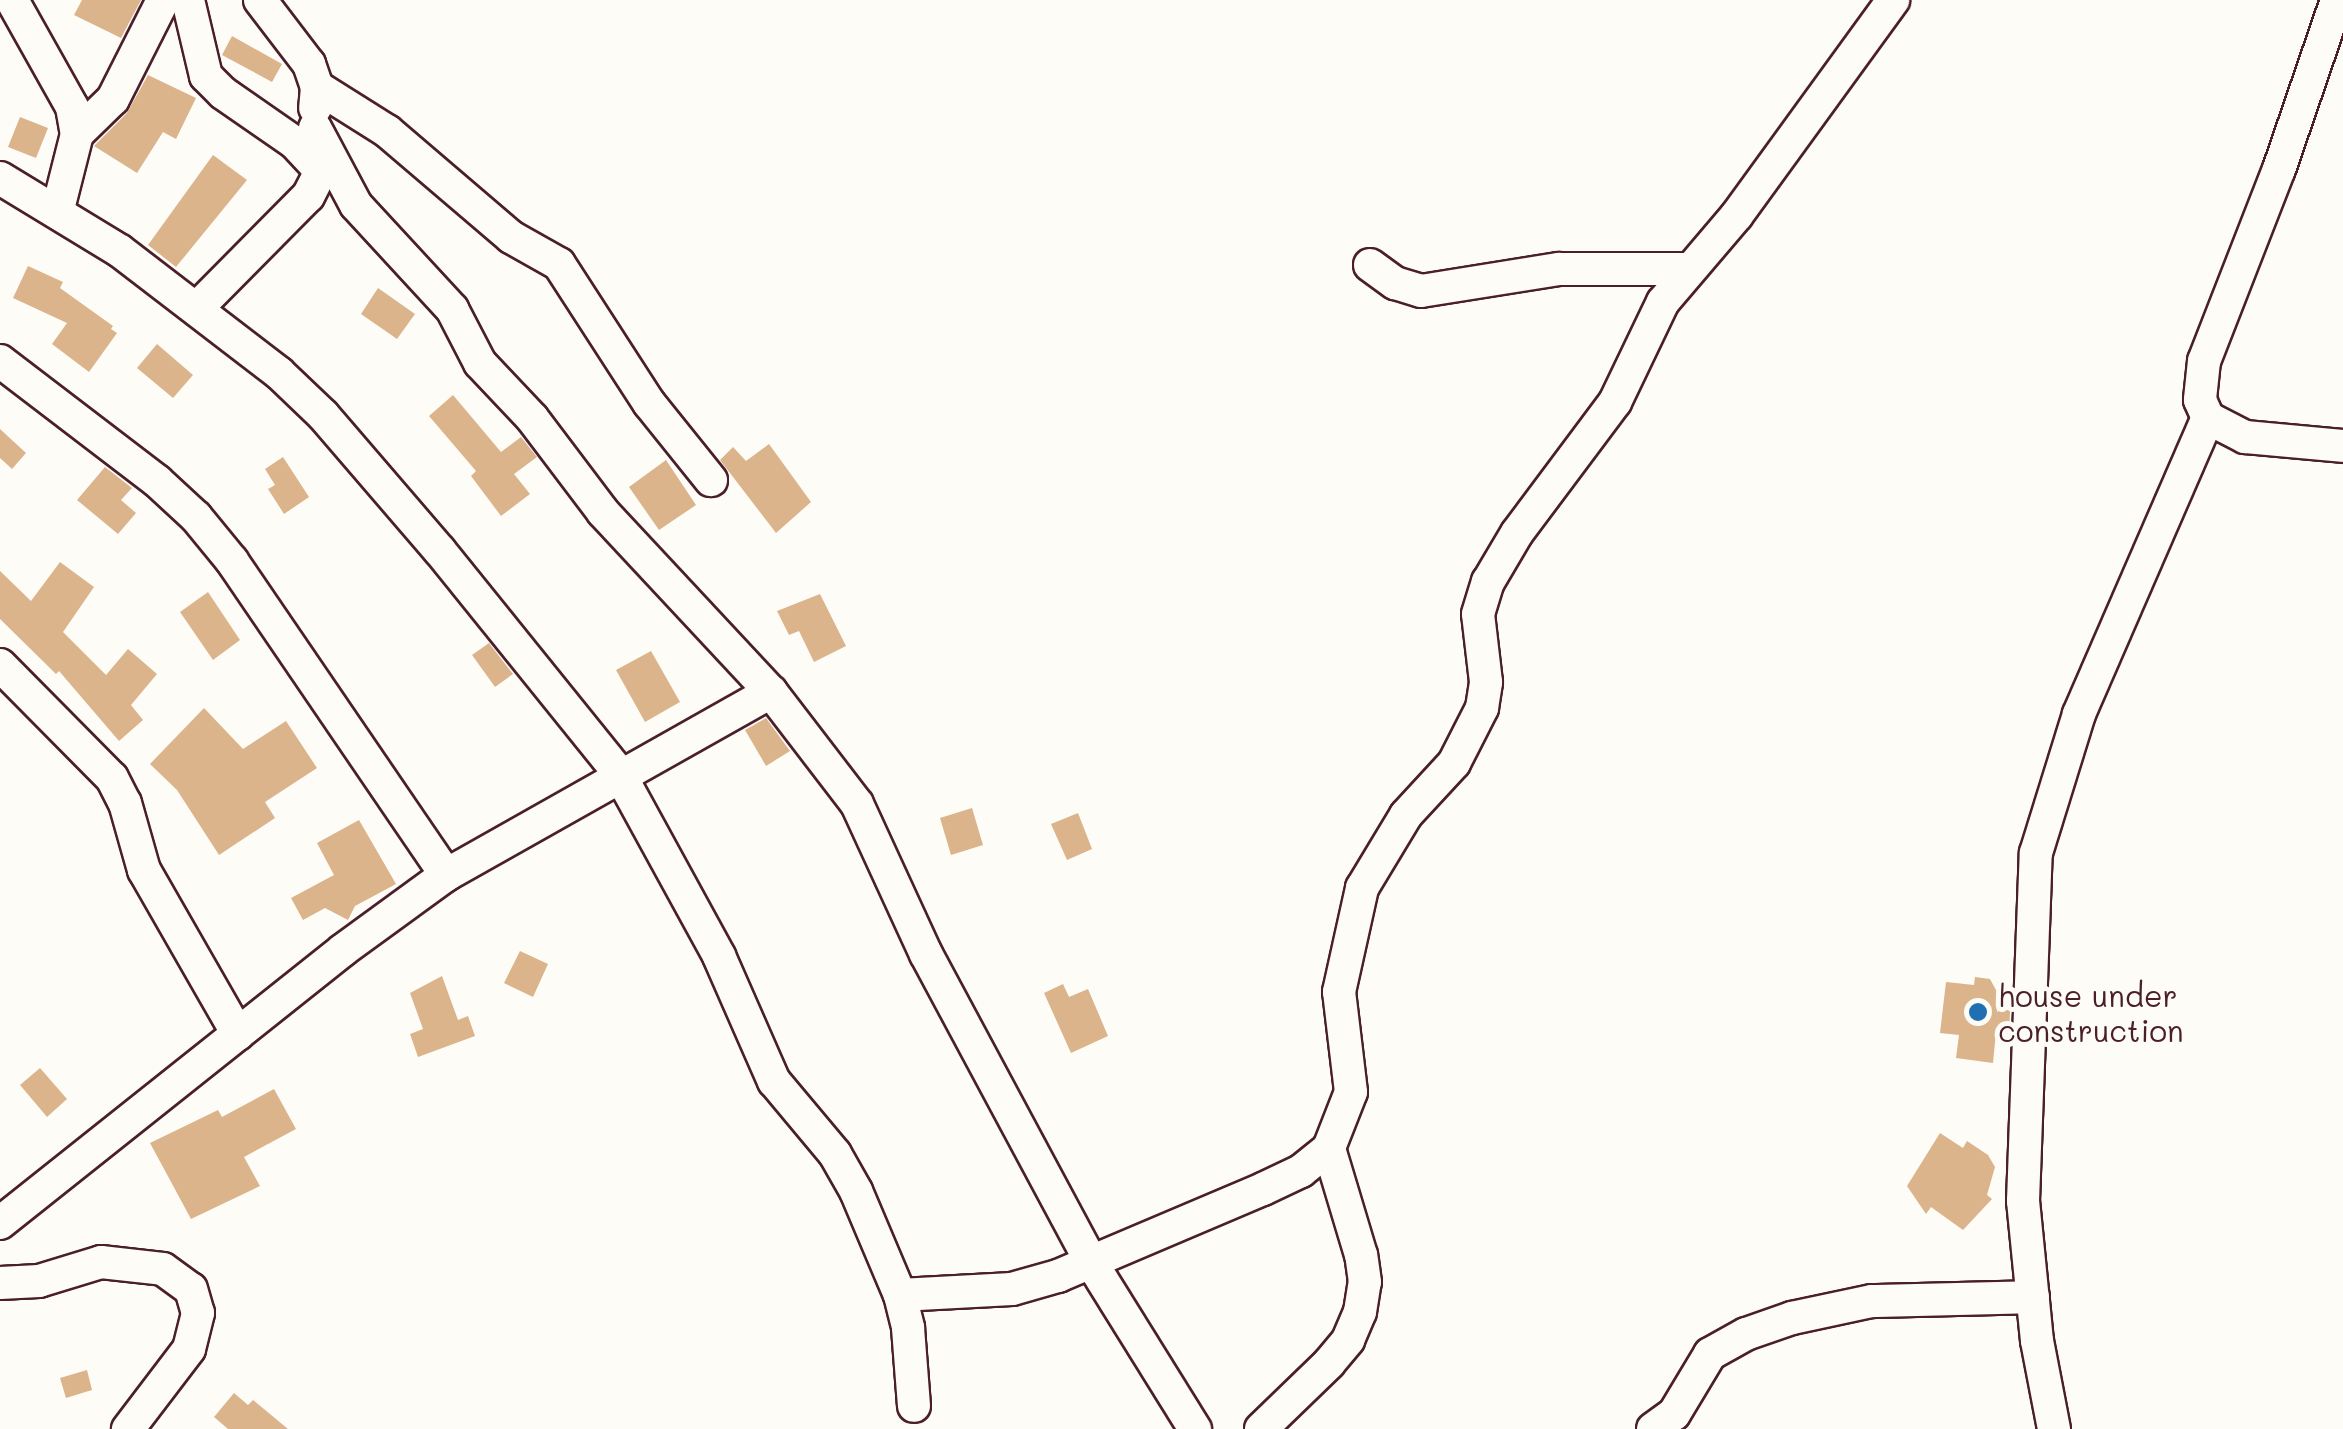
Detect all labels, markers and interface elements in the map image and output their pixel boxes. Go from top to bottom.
place label: house under construction [1998,977,2184,1048]
marker: house under construction [1967,1001,1989,1023]

